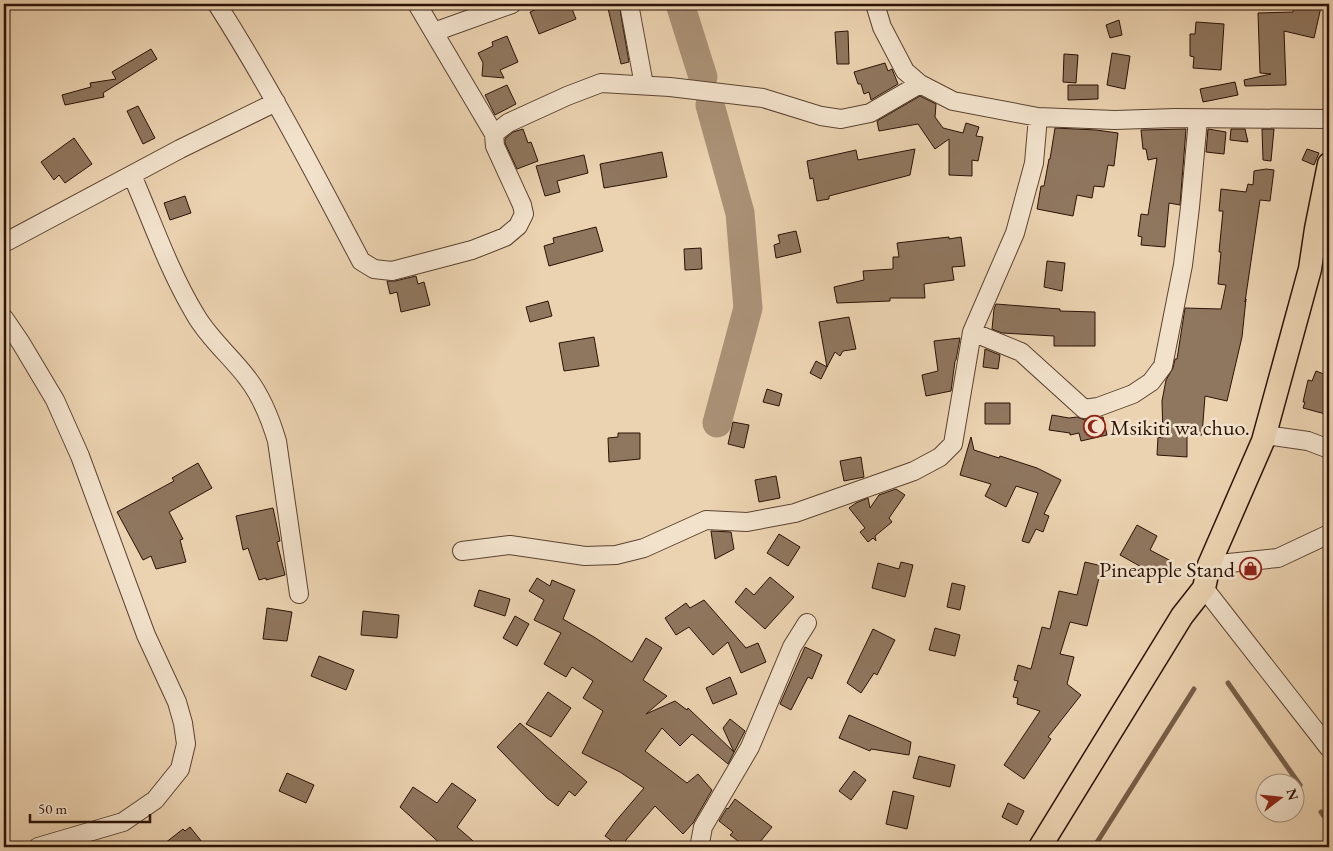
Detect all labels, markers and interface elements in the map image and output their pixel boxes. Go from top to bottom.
place label: Msikiti wa chuo. [1110,413,1250,442]
mosque icon: Msikiti wa chuo. [1082,415,1106,439]
place label: Pineapple Stand [1099,555,1236,584]
shop icon: Pineapple Stand [1239,557,1263,581]
north arrow [1256,774,1306,824]
text: N [1282,786,1303,803]
scale bar [30,791,150,823]
text: 50 m [38,799,67,818]

